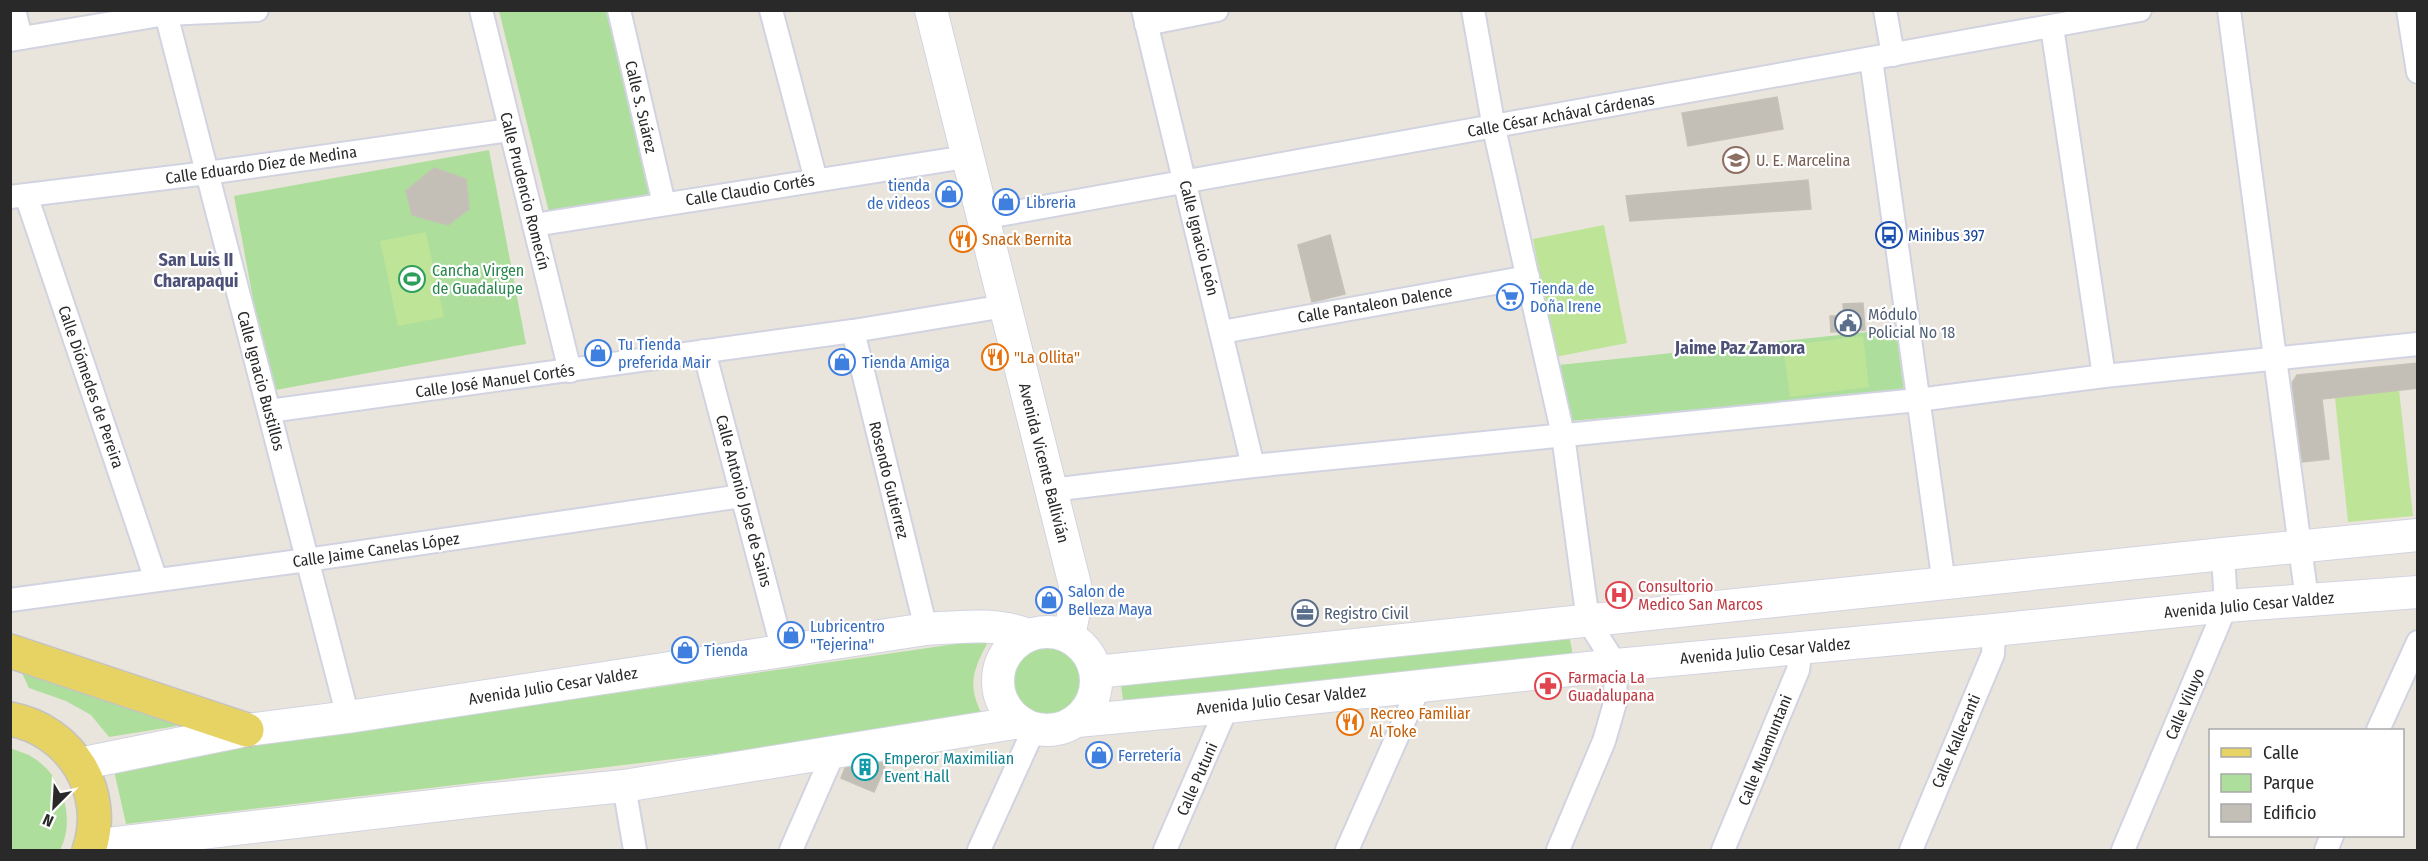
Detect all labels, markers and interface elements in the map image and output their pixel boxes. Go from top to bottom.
street label: Calle S. Suárez [621,59,661,155]
street label: Calle César Achával Cárdenas [1466,89,1656,141]
street label: Calle Prudencio Romecín [496,110,554,272]
street label: Calle Eduardo Díez de Medina [164,142,358,188]
school or university icon: U. E. Marcelina [1721,145,1751,175]
place label: U. E. Marcelina [1756,151,1851,170]
street label: Calle Claudio Cortés [684,170,816,210]
place label: tienda de videos [867,176,930,213]
street label: Calle Ignacio León [1175,178,1223,298]
shop icon: tienda de videos [934,179,964,209]
shop icon: Libreria [991,187,1021,217]
place label: Libreria [1026,193,1076,212]
bus stop icon: Minibus 397 [1874,220,1904,250]
restaurant icon: Snack Bernita [948,224,978,254]
place label: Minibus 397 [1908,226,1985,245]
place label: Snack Bernita [982,230,1072,249]
district label: San Luis II Charapaqui [153,249,239,292]
place label: Cancha Virgen de Guadalupe [432,261,524,298]
sports icon: Cancha Virgen de Guadalupe [397,264,427,294]
place label: Tienda de Doña Irene [1530,279,1601,316]
street label: Calle Pantaleon Dalence [1296,281,1454,327]
supermarket icon: Tienda de Doña Irene [1495,282,1525,312]
street label: Calle Diómedes de Pereira [54,303,128,471]
place label: Módulo Policial No 18 [1868,305,1955,342]
public building icon: Módulo Policial No 18 [1833,308,1863,338]
street label: Calle Ignacio Bustillos [233,309,289,453]
place label: Tu Tienda preferida Mair [618,335,711,372]
district label: Jaime Paz Zamora [1674,337,1805,359]
shop icon: Tu Tienda preferida Mair [583,338,613,368]
restaurant icon: "La Ollita" [980,342,1010,372]
shop icon: Tienda Amiga [827,347,857,377]
place label: "La Ollita" [1014,348,1080,367]
place label: Tienda Amiga [862,353,950,372]
street label: Calle José Manuel Cortés [414,360,576,402]
street label: Avenida Vicente Ballivián [1015,381,1073,545]
street label: Calle Antonio Jose de Sains [712,413,776,589]
street label: Rosendo Gutierrez [865,419,913,541]
street label: Calle Jaime Canelas López [291,529,461,571]
place label: Consultorio Medico San Marcos [1638,577,1763,614]
hospital icon: Consultorio Medico San Marcos [1604,580,1634,610]
place label: Salon de Belleza Maya [1068,582,1152,619]
shop icon: Salon de Belleza Maya [1034,585,1064,615]
street label: Avenida Julio Cesar Valdez [2163,588,2335,622]
office icon: Registro Civil [1290,598,1320,628]
place label: Registro Civil [1324,604,1409,623]
place label: Lubricentro "Tejerina" [810,617,885,654]
shop icon: Lubricentro "Tejerina" [776,620,806,650]
street label: Avenida Julio Cesar Valdez [1679,634,1851,668]
shop icon: Tienda [670,635,700,665]
place label: Tienda [704,641,748,660]
street label: Avenida Julio Cesar Valdez [467,663,639,709]
street label: Calle Viluyo [2161,665,2209,743]
place label: Farmacia La Guadalupana [1568,668,1655,705]
pharmacy icon: Farmacia La Guadalupana [1533,671,1563,701]
street label: Avenida Julio Cesar Valdez [1195,682,1367,718]
street label: Calle Kallecanti [1928,691,1984,791]
street label: Calle Muamuntani [1734,692,1796,808]
place label: Recreo Familiar Al Toke [1370,704,1471,741]
restaurant icon: Recreo Familiar Al Toke [1335,707,1365,737]
legend [2209,729,2404,837]
street label: Calle Putuni [1172,739,1222,819]
shop icon: Ferretería [1084,740,1114,770]
text: Calle [2263,742,2299,764]
place label: Ferretería [1118,746,1181,765]
place label: Emperor Maximilian Event Hall [884,749,1014,786]
building icon: Emperor Maximilian Event Hall [850,752,880,782]
text: Parque [2263,772,2314,794]
north arrow [24,777,84,837]
text: Edificio [2263,802,2316,824]
text: N [40,810,56,831]

